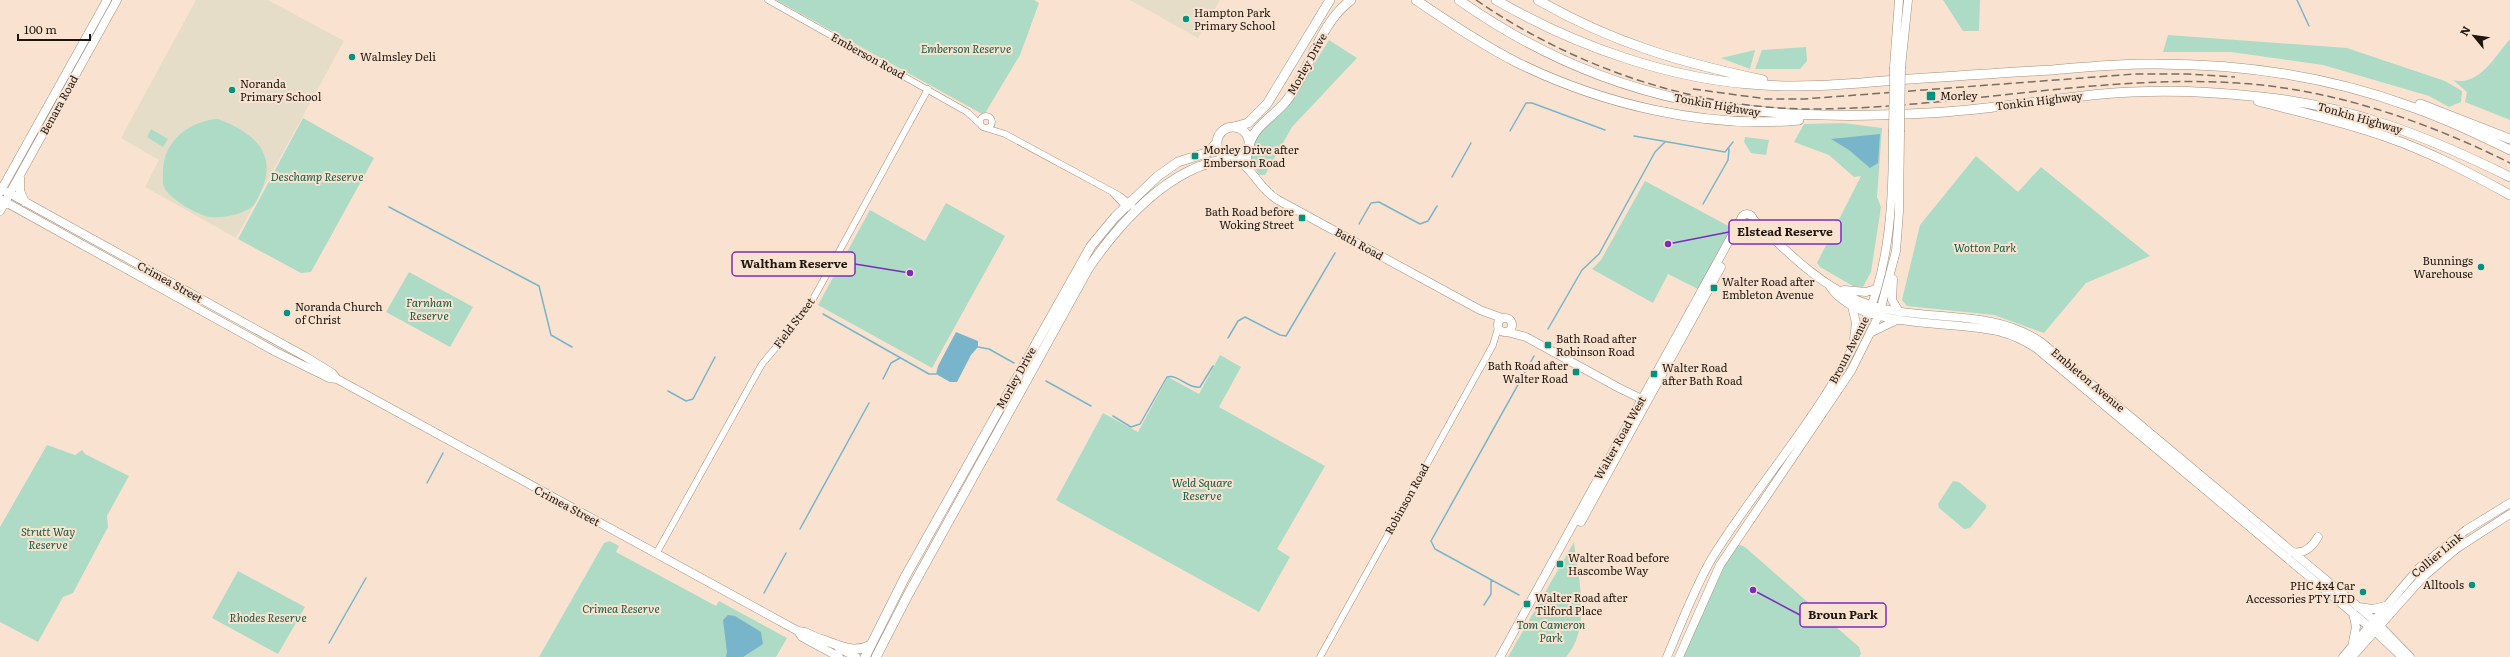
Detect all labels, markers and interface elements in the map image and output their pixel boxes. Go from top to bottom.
place label: Hampton Park Primary School [1194,4,1276,33]
marker: Hampton Park Primary School [1181,14,1191,24]
scale bar [18,16,90,42]
north arrow [2454,16,2494,56]
text: 100 m [24,20,57,38]
text: N [2455,23,2474,39]
street label: Emberson Road [829,28,909,82]
street label: Morley Drive [1282,29,1330,97]
park label: Emberson Reserve [921,40,1011,56]
place label: Walmsley Deli [360,48,436,64]
marker: Walmsley Deli [347,52,357,62]
street label: Benara Road [35,72,81,137]
place label: Noranda Primary School [240,75,322,104]
marker: Noranda Primary School [227,85,237,95]
place label: Morley [1940,87,1978,103]
street label: Tonkin Highway [1994,87,2084,113]
street label: Tonkin Highway [1673,89,1762,120]
marker: Morley [1925,90,1937,102]
street label: Tonkin Highway [2316,97,2405,137]
place label: Morley Drive after Emberson Road [1203,141,1300,170]
marker: Morley Drive after Emberson Road [1190,151,1200,161]
park label: Deschamp Reserve [271,168,364,184]
place label: Bath Road before Woking Street [1205,203,1295,232]
marker: Bath Road before Woking Street [1297,213,1307,223]
callout: Elstead Reserve [1729,220,1841,244]
text: Elstead Reserve [1737,222,1833,240]
street label: Bath Road [1332,223,1387,263]
park label: Wotton Park [1954,239,2016,255]
callout: Waltham Reserve [732,252,855,276]
place label: Bunnings Warehouse [2413,252,2473,281]
text: Waltham Reserve [740,254,848,272]
street label: Crimea Street [135,257,207,306]
marker: Bunnings Warehouse [2476,262,2486,272]
place label: Walter Road after Embleton Avenue [1722,273,1815,302]
marker: Walter Road after Embleton Avenue [1709,283,1719,293]
street label: Field Street [769,293,818,351]
park label: Farnham Reserve [406,294,452,323]
place label: Noranda Church of Christ [295,298,382,327]
marker: Noranda Church of Christ [282,308,292,318]
street label: Broun Avenue [1824,313,1872,386]
place label: Bath Road after Robinson Road [1556,330,1637,359]
marker: Bath Road after Robinson Road [1543,340,1553,350]
street label: Morley Drive [991,343,1039,411]
street label: Embleton Avenue [2048,344,2129,415]
place label: Bath Road after Walter Road [1487,357,1569,386]
place label: Walter Road after Bath Road [1662,359,1743,388]
marker: Bath Road after Walter Road [1571,367,1581,377]
marker: Walter Road after Bath Road [1649,369,1659,379]
street label: Walter Road West [1589,392,1649,482]
street label: Robinson Road [1380,460,1432,537]
park label: Weld Square Reserve [1172,474,1232,503]
street label: Crimea Street [532,481,604,529]
park label: Strutt Way Reserve [21,523,75,552]
street label: Collier Link [2407,528,2466,580]
place label: Walter Road before Hascombe Way [1568,549,1670,578]
marker: Walter Road before Hascombe Way [1555,559,1565,569]
place label: Alltools [2423,576,2464,592]
place label: PHC 4x4 Car Accessories PTY LTD [2246,577,2356,606]
marker: Alltools [2467,580,2477,590]
marker: PHC 4x4 Car Accessories PTY LTD [2358,587,2368,597]
place label: Walter Road after Tilford Place [1535,589,1628,618]
marker: Walter Road after Tilford Place [1522,599,1532,609]
park label: Crimea Reserve [582,600,660,616]
callout: Broun Park [1800,603,1886,627]
text: Broun Park [1808,605,1879,623]
park label: Rhodes Reserve [229,609,307,625]
park label: Tom Cameron Park [1517,616,1586,645]

